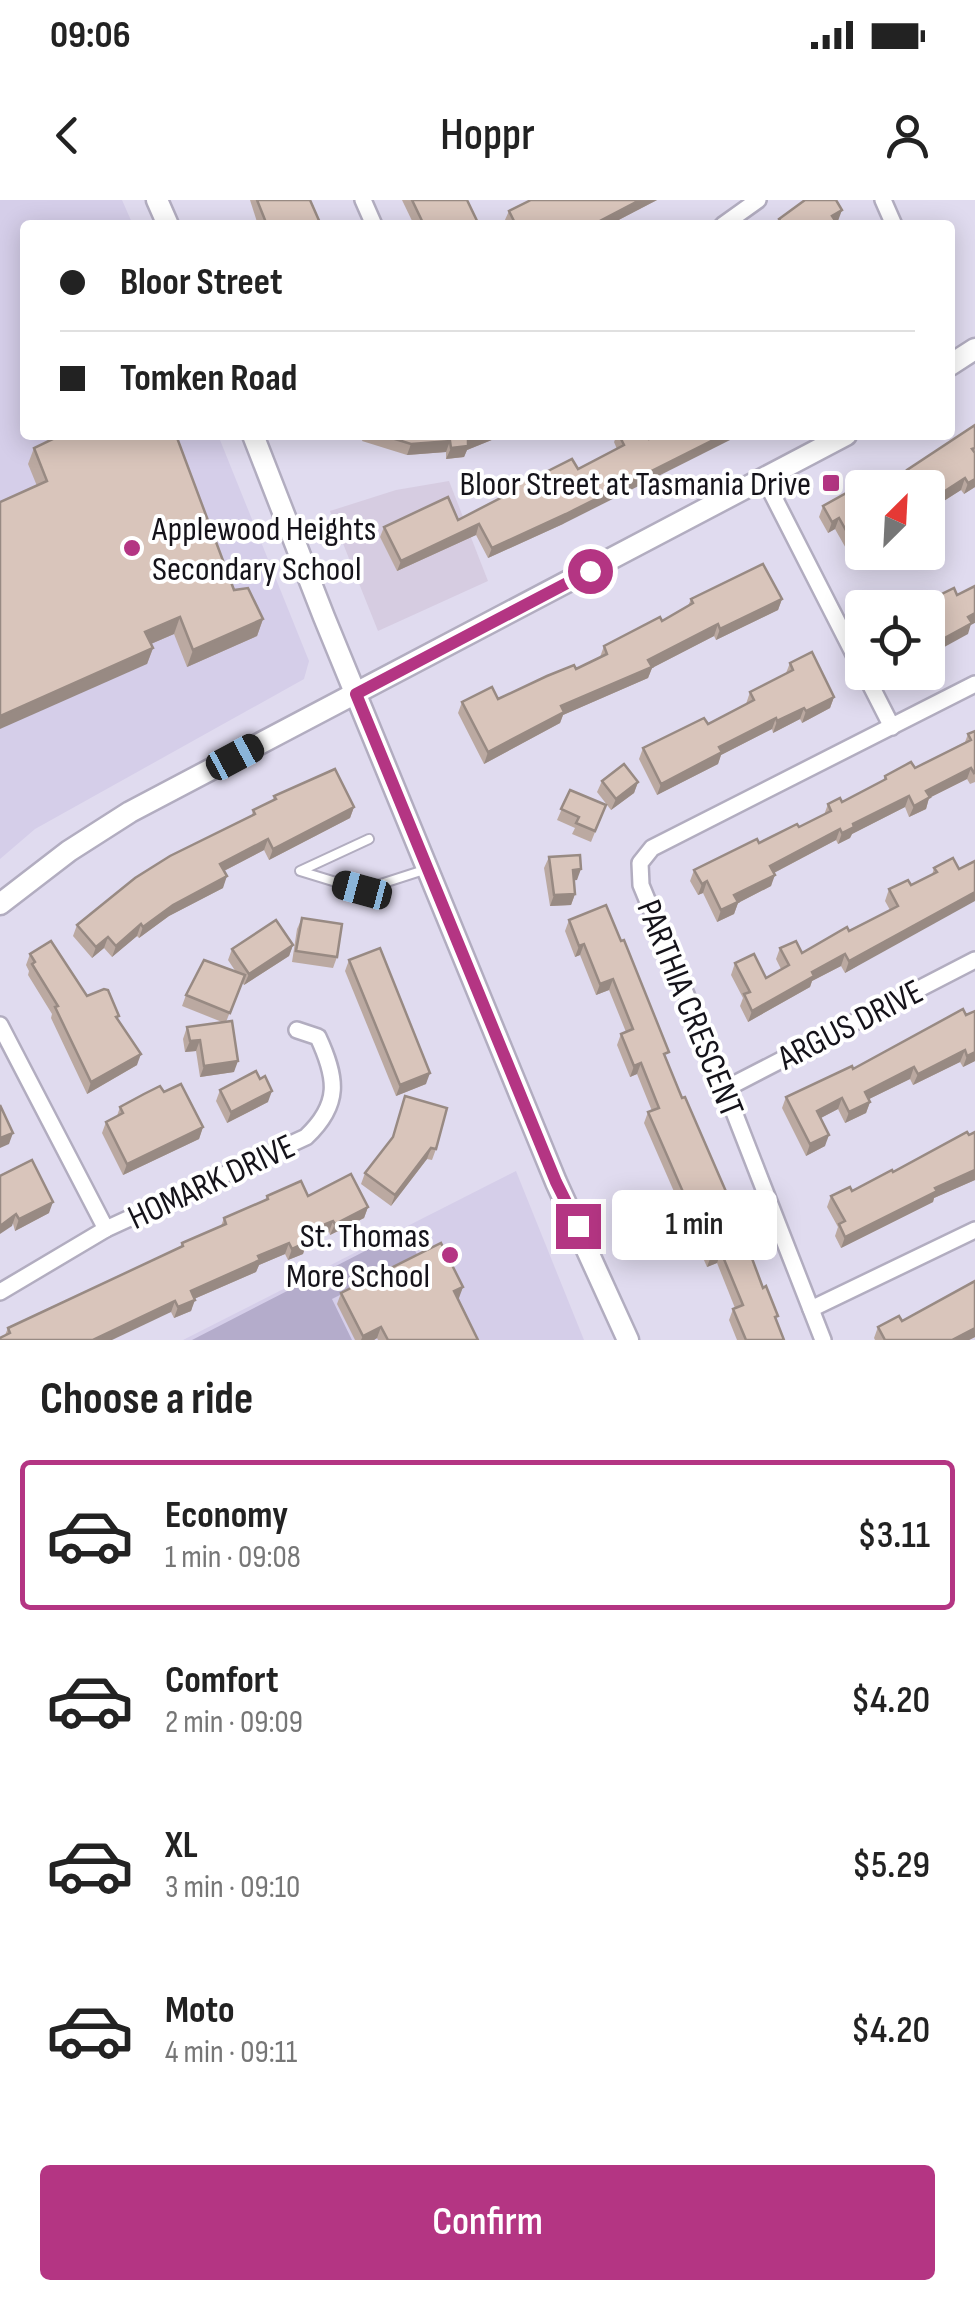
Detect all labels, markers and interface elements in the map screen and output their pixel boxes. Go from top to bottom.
text: 09:06 [50,13,131,58]
icon: back [40,108,95,163]
text: Hoppr [440,108,535,163]
icon: person [880,108,935,163]
text: Bloor Street [120,260,283,305]
text: Tomken Road [120,356,297,401]
place label: Bloor Street at Tasmania Drive [460,463,811,506]
north arrow [845,470,945,570]
map controls [845,470,945,690]
marker: Bloor Street at Tasmania Drive [820,472,842,494]
place label: Applewood Heights Secondary School [151,508,376,591]
marker: Applewood Heights Secondary School [121,537,143,559]
route start [568,549,613,594]
button: locate [845,590,945,690]
car [201,730,269,784]
car [329,868,395,912]
street label: PARTHIA CRESCENT [627,894,753,1123]
street label: ARGUS DRIVE [770,971,930,1081]
street label: HOMARK DRIVE [121,1125,302,1240]
callout: 1 min [613,1191,778,1261]
route end [556,1204,601,1249]
text: 1 min [665,1205,724,1244]
place label: St. Thomas More School [286,1215,430,1298]
marker: St. Thomas More School [439,1244,461,1266]
text: Choose a ride [40,1372,253,1427]
icon: car [45,1490,135,1580]
text: Economy [165,1493,288,1538]
text: $3.11 [857,1513,930,1558]
text: 1 min · 09:08 [165,1538,301,1577]
icon: car [45,1655,135,1745]
text: Comfort [165,1658,279,1703]
text: $4.20 [851,1678,930,1723]
text: 2 min · 09:09 [165,1703,303,1742]
icon: car [45,1820,135,1910]
text: XL [165,1823,198,1868]
text: $5.29 [852,1843,930,1888]
text: 3 min · 09:10 [165,1868,300,1907]
icon: car [45,1985,135,2075]
text: Moto [165,1988,235,2033]
text: $4.20 [851,2008,930,2053]
text: 4 min · 09:11 [165,2033,297,2072]
button: Confirm [40,2165,935,2280]

